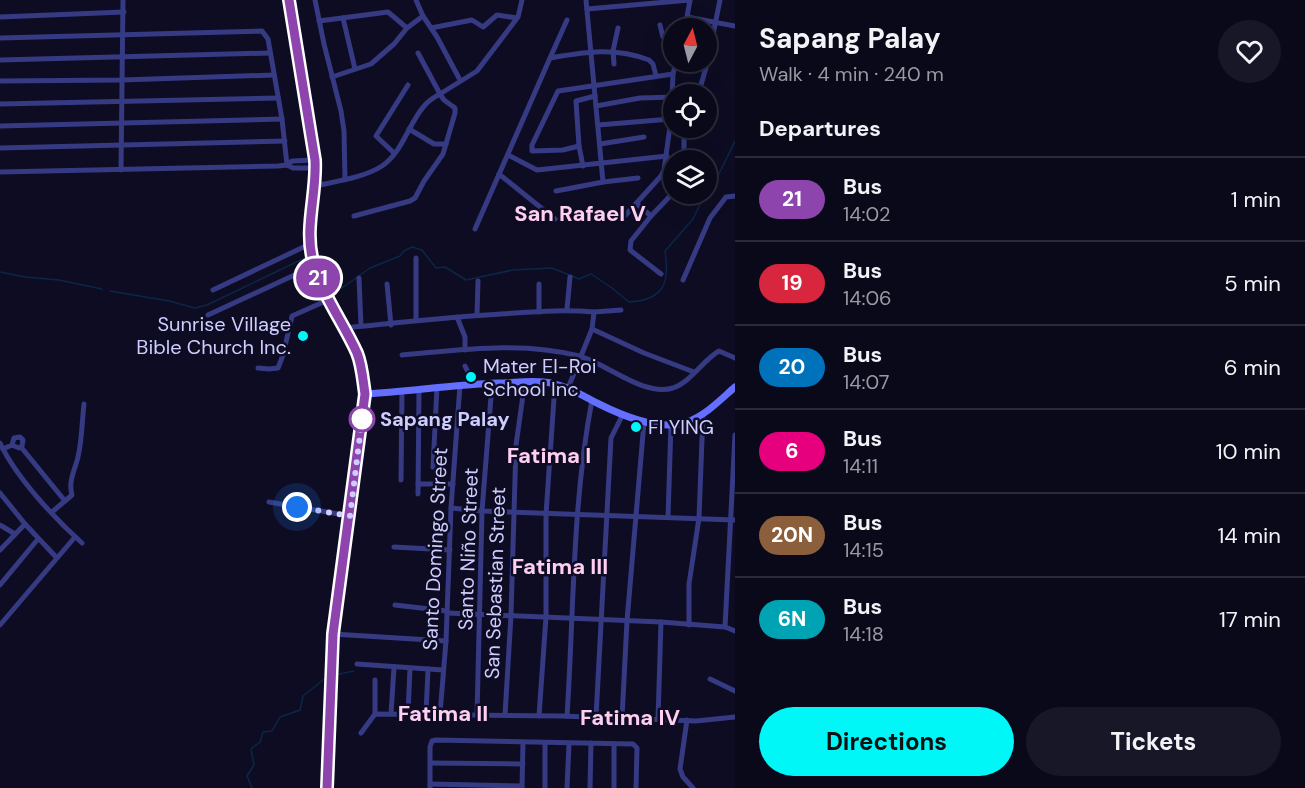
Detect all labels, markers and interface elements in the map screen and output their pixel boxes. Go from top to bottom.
north arrow [663,18,717,72]
map controls [663,18,717,204]
text: Sapang Palay [759,20,941,57]
button: heart [1218,20,1281,83]
text: Walk · 4 min · 240 m [759,61,944,87]
button: locate [663,84,717,138]
text: Departures [759,114,881,143]
button: layers [663,150,717,204]
text: Bus [843,172,882,201]
text: 21 [782,185,802,213]
text: 1 min [1231,185,1281,214]
district label: San Rafael V [514,199,646,228]
text: 14:02 [843,201,890,227]
text: Bus [843,256,882,285]
line badge: 21 [291,258,345,298]
text: 21 [308,264,328,292]
text: 19 [782,269,802,297]
text: 5 min [1224,269,1281,298]
text: 14:06 [843,285,892,311]
place label: Sunrise Village Bible Church Inc. [136,311,291,360]
marker: Sunrise Village Bible Church Inc. [296,329,310,343]
text: Bus [843,340,882,369]
place label: Mater El-Roi School Inc [483,353,597,402]
text: 20 [779,353,805,381]
text: 6 min [1224,353,1281,382]
text: 14:07 [843,369,890,395]
marker: Mater El-Roi School Inc [464,370,478,384]
marker: Sapang Palay [349,406,375,432]
place label: Sapang Palay [380,406,510,432]
place label: FI YING [648,414,714,440]
marker: FI YING [629,420,643,434]
text: Bus [843,424,882,453]
text: 6 [785,437,799,465]
text: 10 min [1216,437,1281,466]
district label: Fatima I [507,441,591,470]
street label: Santo Domingo Street [417,447,453,651]
text: 14:11 [843,453,878,479]
street label: Santo Niño Street [452,467,484,631]
street label: San Sebastian Street [479,486,511,680]
your location [282,492,312,522]
text: Bus [843,508,882,537]
text: 20N [771,521,813,549]
text: 14 min [1217,521,1281,550]
text: 14:15 [843,537,884,563]
district label: Fatima III [512,552,608,581]
text: Bus [843,592,882,621]
text: 6N [778,605,806,633]
text: 17 min [1219,605,1281,634]
text: 14:18 [843,621,884,647]
district label: Fatima II [398,699,488,728]
district label: Fatima IV [580,703,680,732]
button: Directions [759,707,1014,776]
button: Tickets [1026,707,1281,776]

